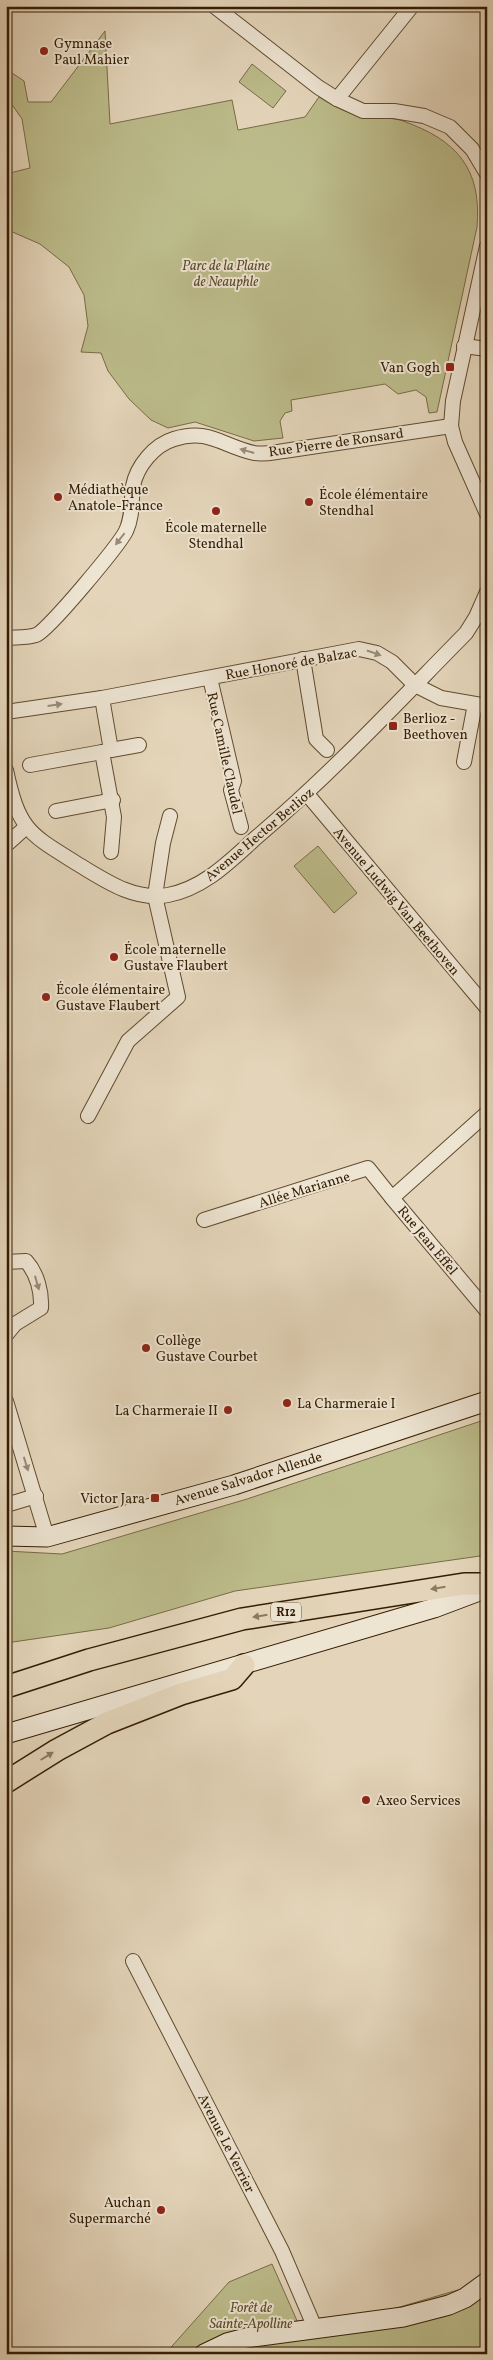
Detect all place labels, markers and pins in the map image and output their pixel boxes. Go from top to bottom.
place label: Gymnase Paul Mahier [54,35,129,70]
marker: Gymnase Paul Mahier [38,45,50,57]
place label: Van Gogh [380,359,440,378]
marker: Van Gogh [444,361,456,373]
place label: Médiathèque Anatole-France [68,481,163,516]
place label: École élémentaire Stendhal [319,486,428,521]
marker: Médiathèque Anatole-France [52,491,64,503]
marker: École élémentaire Stendhal [303,496,315,508]
marker: École maternelle Stendhal [210,505,222,517]
place label: École maternelle Stendhal [165,519,267,554]
place label: Berlioz - Beethoven [403,710,468,745]
marker: Berlioz - Beethoven [387,720,399,732]
place label: École maternelle Gustave Flaubert [124,941,228,976]
marker: École maternelle Gustave Flaubert [108,951,120,963]
place label: École élémentaire Gustave Flaubert [56,981,165,1016]
marker: École élémentaire Gustave Flaubert [40,991,52,1003]
place label: Collège Gustave Courbet [156,1332,258,1367]
marker: Collège Gustave Courbet [140,1342,152,1354]
place label: La Charmeraie I [297,1395,395,1414]
marker: La Charmeraie I [281,1397,293,1409]
place label: La Charmeraie II [115,1402,218,1421]
marker: La Charmeraie II [222,1404,234,1416]
place label: Victor Jara [80,1490,145,1509]
marker: Victor Jara [149,1492,161,1504]
place label: Axeo Services [376,1792,460,1811]
marker: Axeo Services [360,1794,372,1806]
place label: Auchan Supermarché [69,2194,151,2229]
marker: Auchan Supermarché [155,2204,167,2216]

